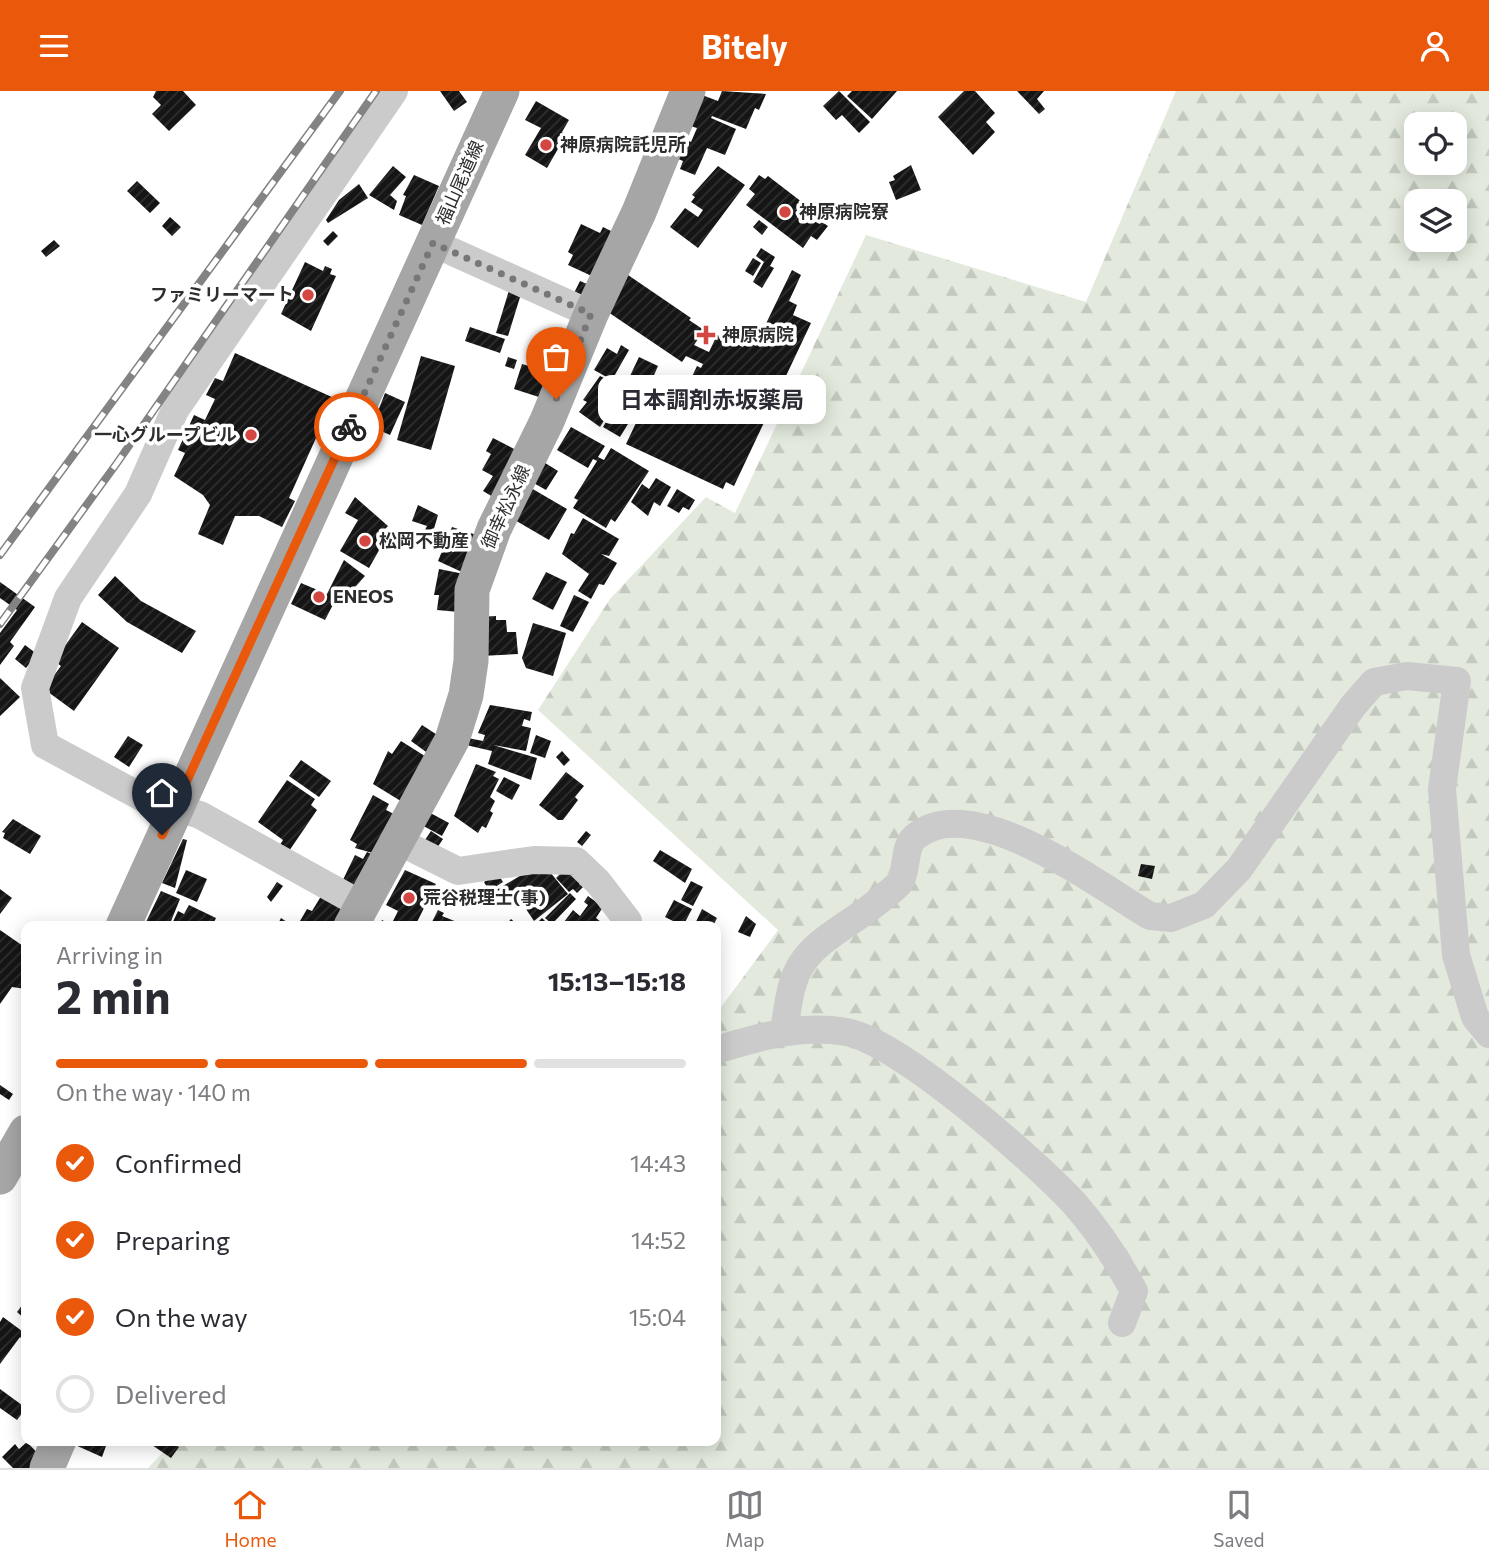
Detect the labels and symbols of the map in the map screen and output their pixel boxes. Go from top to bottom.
place label: 神原病院託児所 [560,133,686,155]
street label: 福山尾道線 [431,137,487,228]
marker: 神原病院託児所 [538,137,554,153]
place label: 神原病院寮 [799,200,889,222]
marker: 神原病院寮 [777,204,793,220]
place label: ファミリーマート [150,283,294,305]
marker: ファミリーマート [300,287,316,303]
place label: 神原病院 [722,323,794,345]
marker: 神原病院 [696,325,716,345]
pin [526,327,586,399]
callout: 日本調剤赤坂薬局 [598,375,826,423]
courier [314,392,384,462]
place label: 一心グループビル [94,423,237,445]
marker: 一心グループビル [243,427,259,443]
street label: 御幸松永線 [476,461,534,552]
place label: 松岡不動産 [379,529,469,551]
marker: 松岡不動産 [357,533,373,549]
place label: ENEOS [333,585,394,607]
marker: ENEOS [311,589,327,605]
pin [132,763,192,835]
place label: 荒谷税理士(事) [423,886,546,908]
marker: 荒谷税理士(事) [401,890,417,906]

